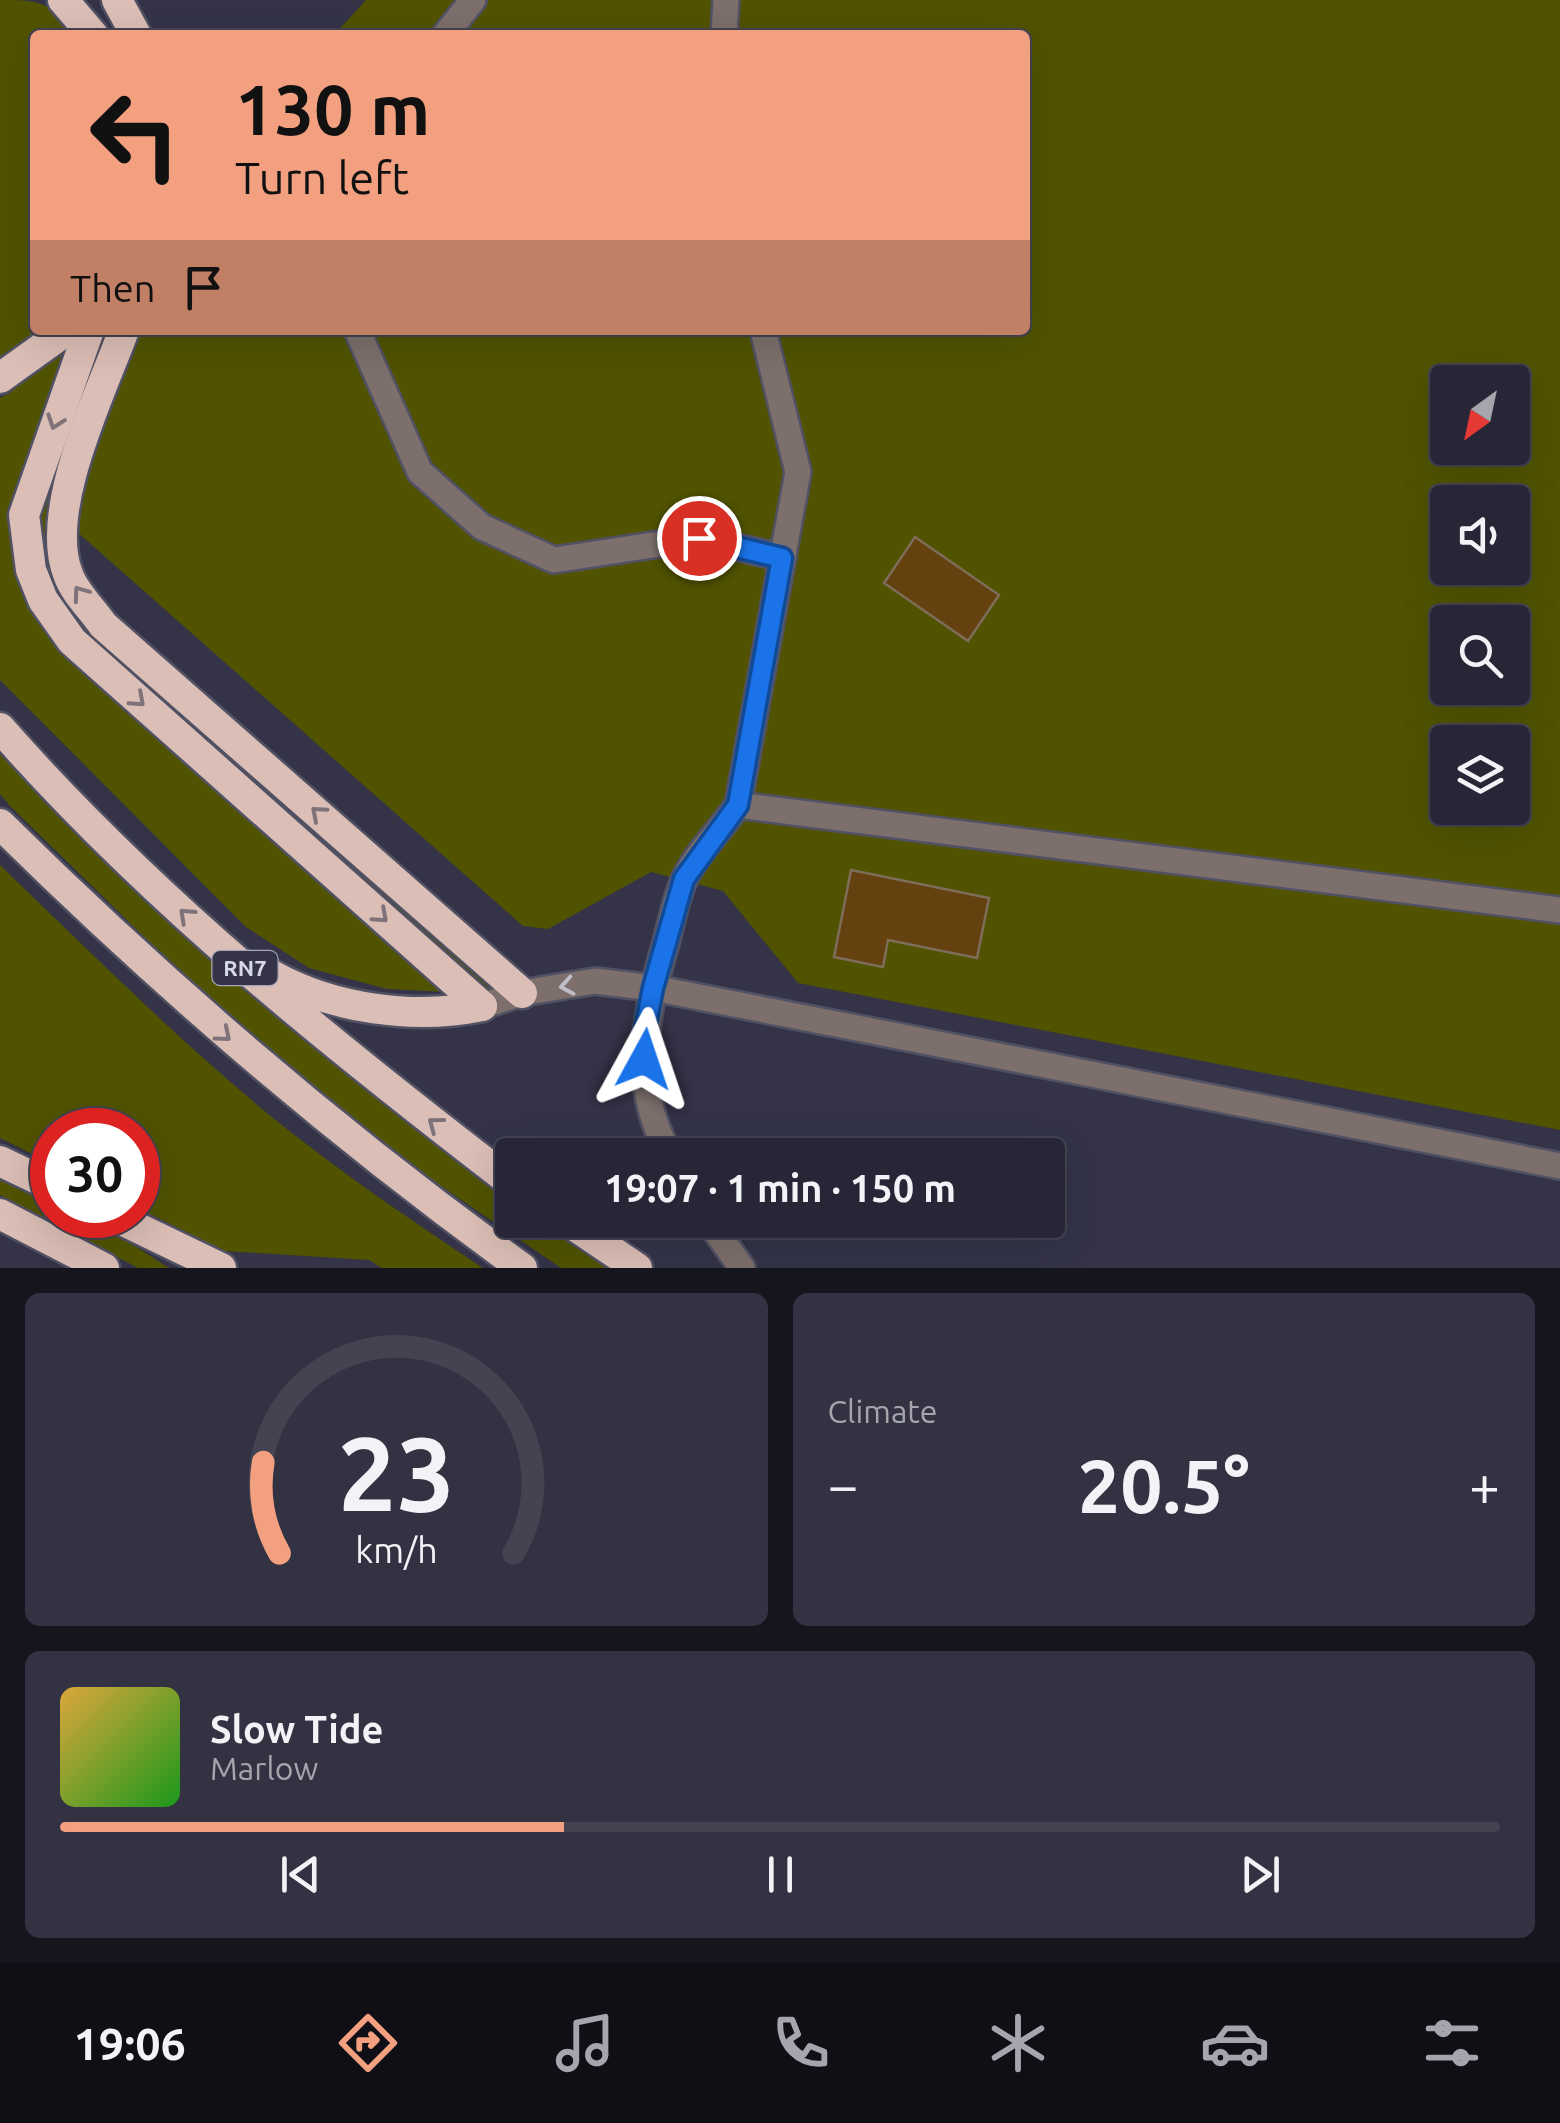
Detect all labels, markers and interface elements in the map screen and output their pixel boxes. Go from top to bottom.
icon: left [70,70,200,200]
text: 130 m [235,70,430,148]
text: Turn left [235,152,409,203]
icon: arrive [176,260,231,315]
text: Then [70,267,156,309]
north arrow [1430,365,1530,465]
map controls [1430,365,1530,825]
one-way arrow [47,412,67,429]
button: sound [1430,485,1530,585]
pin [657,496,742,581]
icon: arrive [672,511,727,566]
one-way arrow [75,586,92,604]
button: search [1430,605,1530,705]
one-way arrow [126,688,145,706]
button: layers [1430,725,1530,825]
one-way arrow [311,807,330,825]
one-way arrow [369,904,388,922]
one-way arrow [179,909,198,927]
road number: RN7 [212,951,278,985]
one-way arrow [559,975,575,996]
position arrow [592,1007,696,1111]
one-way arrow [213,1023,231,1041]
speed limit sign: 30 [30,1108,160,1238]
one-way arrow [428,1118,446,1135]
text: 19:07 · 1 min · 150 m [604,1167,956,1209]
text: Climate [828,1393,938,1429]
text: 23 [338,1414,455,1531]
text: 20.5° [1078,1443,1250,1527]
text: − [828,1454,859,1515]
text: + [1469,1454,1500,1515]
text: km/h [355,1530,438,1570]
text: Slow Tide [210,1708,383,1750]
text: Marlow [210,1750,318,1786]
icon: previous [273,1847,328,1902]
icon: pause [753,1847,808,1902]
icon: next [1233,1847,1288,1902]
icon: directions [333,2008,403,2078]
icon: music [550,2008,620,2078]
icon: phone [766,2008,836,2078]
icon: climate [983,2008,1053,2078]
icon: car [1200,2008,1270,2078]
icon: filters [1417,2008,1487,2078]
text: 19:06 [73,2018,186,2069]

